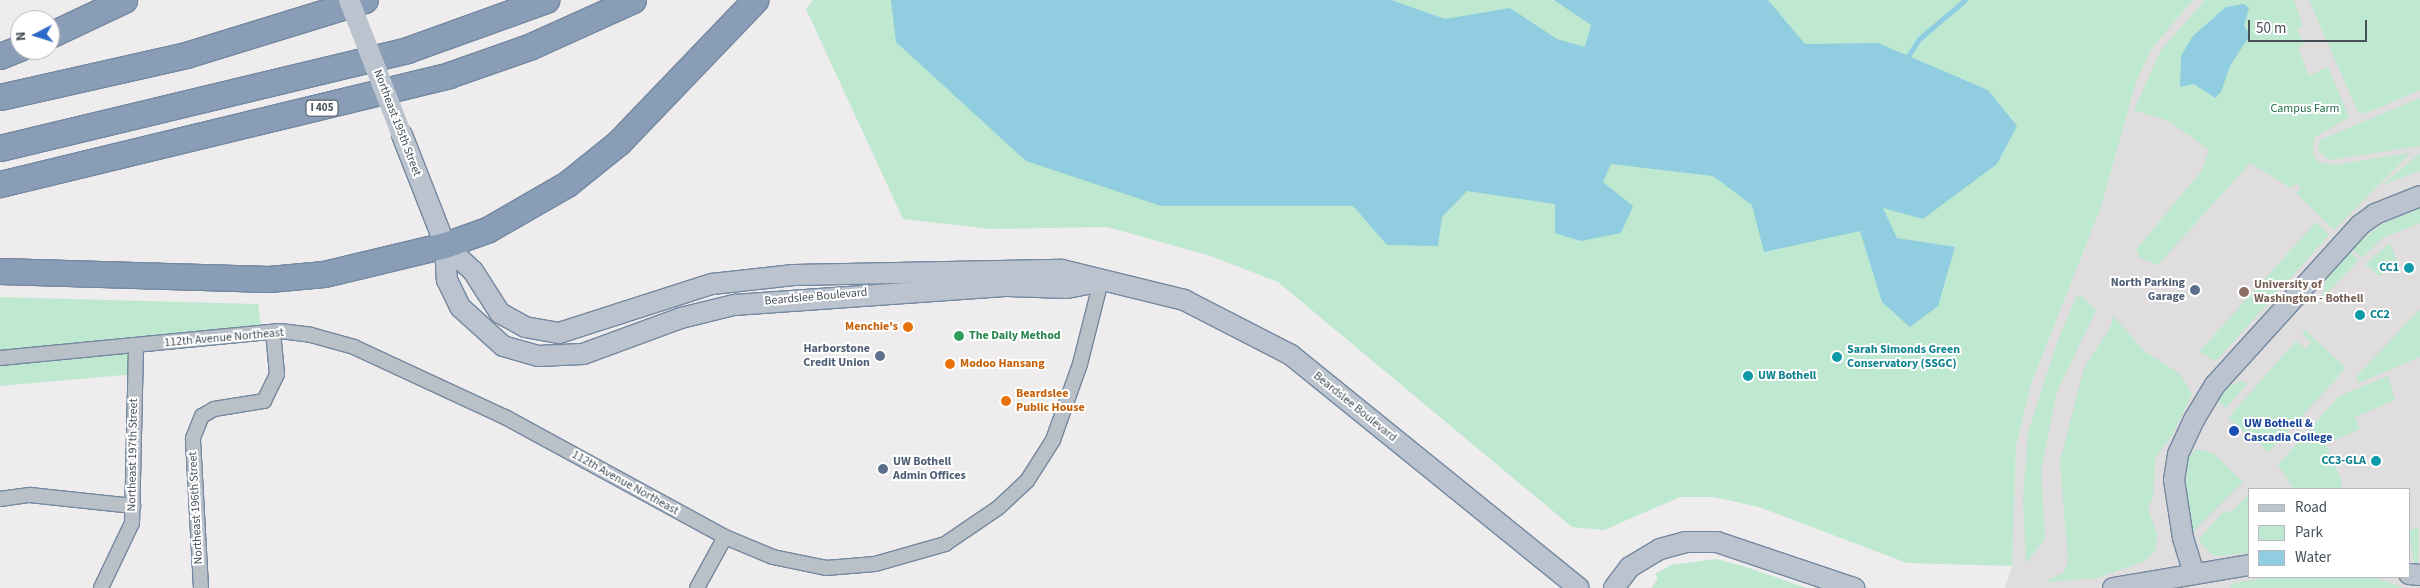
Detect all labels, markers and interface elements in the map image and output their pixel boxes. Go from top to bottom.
north arrow [10,10,60,60]
scale bar [2250,10,2369,42]
text: 50 m [2256,18,2286,39]
text: N [11,31,31,42]
street label: Northeast 195th Street [370,68,424,178]
road number: I 405 [304,100,340,116]
park label: Campus Farm [2270,102,2340,116]
place label: CC1 [2379,261,2399,275]
marker: CC1 [2403,262,2415,274]
place label: North Parking Garage [2111,276,2185,304]
place label: University of Washington - Bothell [2254,278,2364,306]
marker: North Parking Garage [2189,284,2201,296]
street label: Beardslee Boulevard [764,285,868,309]
marker: University of Washington - Bothell [2238,286,2250,298]
place label: CC2 [2370,308,2390,322]
marker: CC2 [2354,309,2366,321]
place label: Menchie's [845,320,898,334]
marker: Menchie's [902,321,914,333]
street label: 112th Avenue Northeast [164,326,284,350]
place label: The Daily Method [969,329,1061,343]
marker: The Daily Method [953,330,965,342]
place label: Harborstone Credit Union [803,342,870,370]
place label: Sarah Simonds Green Conservatory (SSGC) [1847,343,1960,371]
marker: Harborstone Credit Union [874,350,886,362]
marker: Sarah Simonds Green Conservatory (SSGC) [1831,351,1843,363]
place label: Modoo Hansang [960,357,1045,371]
marker: Modoo Hansang [944,358,956,370]
street label: Beardslee Boulevard [1310,369,1400,445]
place label: UW Bothell [1758,369,1816,383]
marker: UW Bothell [1742,370,1754,382]
place label: Beardslee Public House [1016,387,1085,415]
marker: Beardslee Public House [1000,395,1012,407]
street label: Northeast 197th Street [125,398,141,512]
place label: UW Bothell & Cascadia College [2244,417,2332,445]
marker: UW Bothell & Cascadia College [2228,425,2240,437]
street label: 112th Avenue Northeast [569,448,681,518]
street label: Northeast 196th Street [186,451,206,565]
place label: CC3-GLA [2321,454,2366,468]
place label: UW Bothell Admin Offices [893,455,966,483]
marker: CC3-GLA [2370,455,2382,467]
marker: UW Bothell Admin Offices [877,463,889,475]
legend [2248,488,2410,578]
text: Road [2295,497,2327,518]
text: Park [2295,522,2323,543]
text: Water [2295,547,2331,568]

